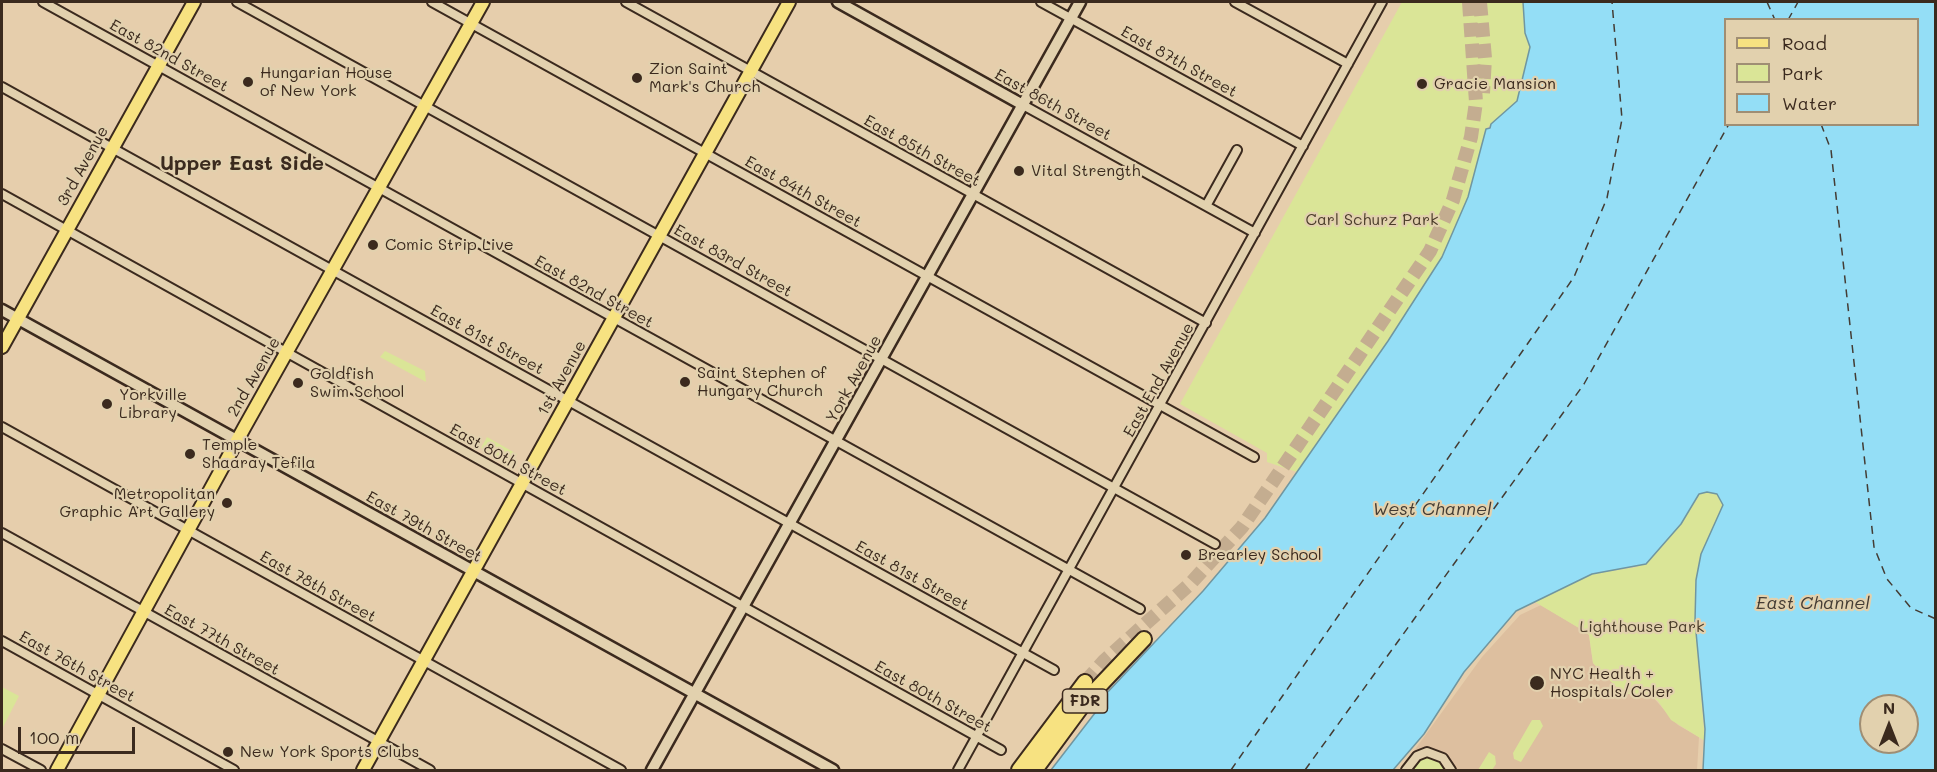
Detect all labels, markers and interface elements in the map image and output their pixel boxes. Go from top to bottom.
street label: East 82nd Street [106,15,232,97]
legend [1724,18,1919,126]
street label: East 87th Street [1118,22,1240,102]
text: Road [1782,31,1827,55]
place label: Zion Saint Mark's Church [649,59,760,97]
text: Park [1782,61,1823,85]
place label: Hungarian House of New York [260,63,392,101]
street label: East 86th Street [991,65,1115,145]
marker: Zion Saint Mark's Church [630,71,644,85]
place label: Gracie Mansion [1434,74,1556,94]
marker: Hungarian House of New York [241,75,255,89]
marker: Gracie Mansion [1415,77,1429,91]
text: Water [1782,91,1837,115]
street label: East 85th Street [860,111,984,191]
street label: 3rd Avenue [53,123,113,209]
district label: Upper East Side [160,152,324,176]
street label: East 84th Street [741,152,865,232]
place label: Vital Strength [1031,161,1141,181]
marker: Vital Strength [1012,164,1026,178]
park label: Carl Schurz Park [1305,210,1439,230]
street label: East 83rd Street [670,221,796,301]
place label: Comic Strip Live [385,235,514,255]
marker: Comic Strip Live [366,238,380,252]
street label: East 82nd Street [531,251,657,333]
street label: East 81st Street [427,301,547,379]
street label: East End Avenue [1120,319,1198,441]
street label: York Avenue [822,332,886,426]
street label: 2nd Avenue [224,334,284,420]
street label: 1st Avenue [534,337,590,419]
place label: Saint Stephen of Hungary Church [697,363,826,401]
place label: Goldfish Swim School [310,364,405,402]
marker: Saint Stephen of Hungary Church [678,375,692,389]
marker: Goldfish Swim School [291,376,305,390]
place label: Yorkville Library [119,385,187,423]
marker: Yorkville Library [100,397,114,411]
street label: East 80th Street [446,420,570,500]
place label: Temple Shaaray Tefila [202,435,315,473]
marker: Temple Shaaray Tefila [183,447,197,461]
place label: Metropolitan Graphic Art Gallery [59,484,215,522]
street label: East 79th Street [363,487,485,567]
marker: Metropolitan Graphic Art Gallery [220,496,234,510]
water label: West Channel [1372,498,1492,520]
street label: East 81st Street [852,537,972,615]
place label: Brearley School [1198,545,1322,565]
street label: East 78th Street [257,547,379,627]
marker: Brearley School [1179,548,1193,562]
water label: East Channel [1756,592,1870,614]
street label: East 77th Street [161,600,283,680]
park label: Lighthouse Park [1580,617,1704,637]
street label: East 76th Street [16,627,138,707]
street label: East 80th Street [871,657,995,737]
place label: NYC Health + Hospitals/Coler [1550,664,1674,702]
marker: NYC Health + Hospitals/Coler [1528,674,1546,692]
road number: FDR [1062,689,1108,713]
north arrow [1859,694,1919,754]
text: N [1883,697,1895,718]
scale bar [21,715,138,753]
text: 100 m [29,725,79,749]
place label: New York Sports Clubs [240,742,419,762]
marker: New York Sports Clubs [221,745,235,759]

